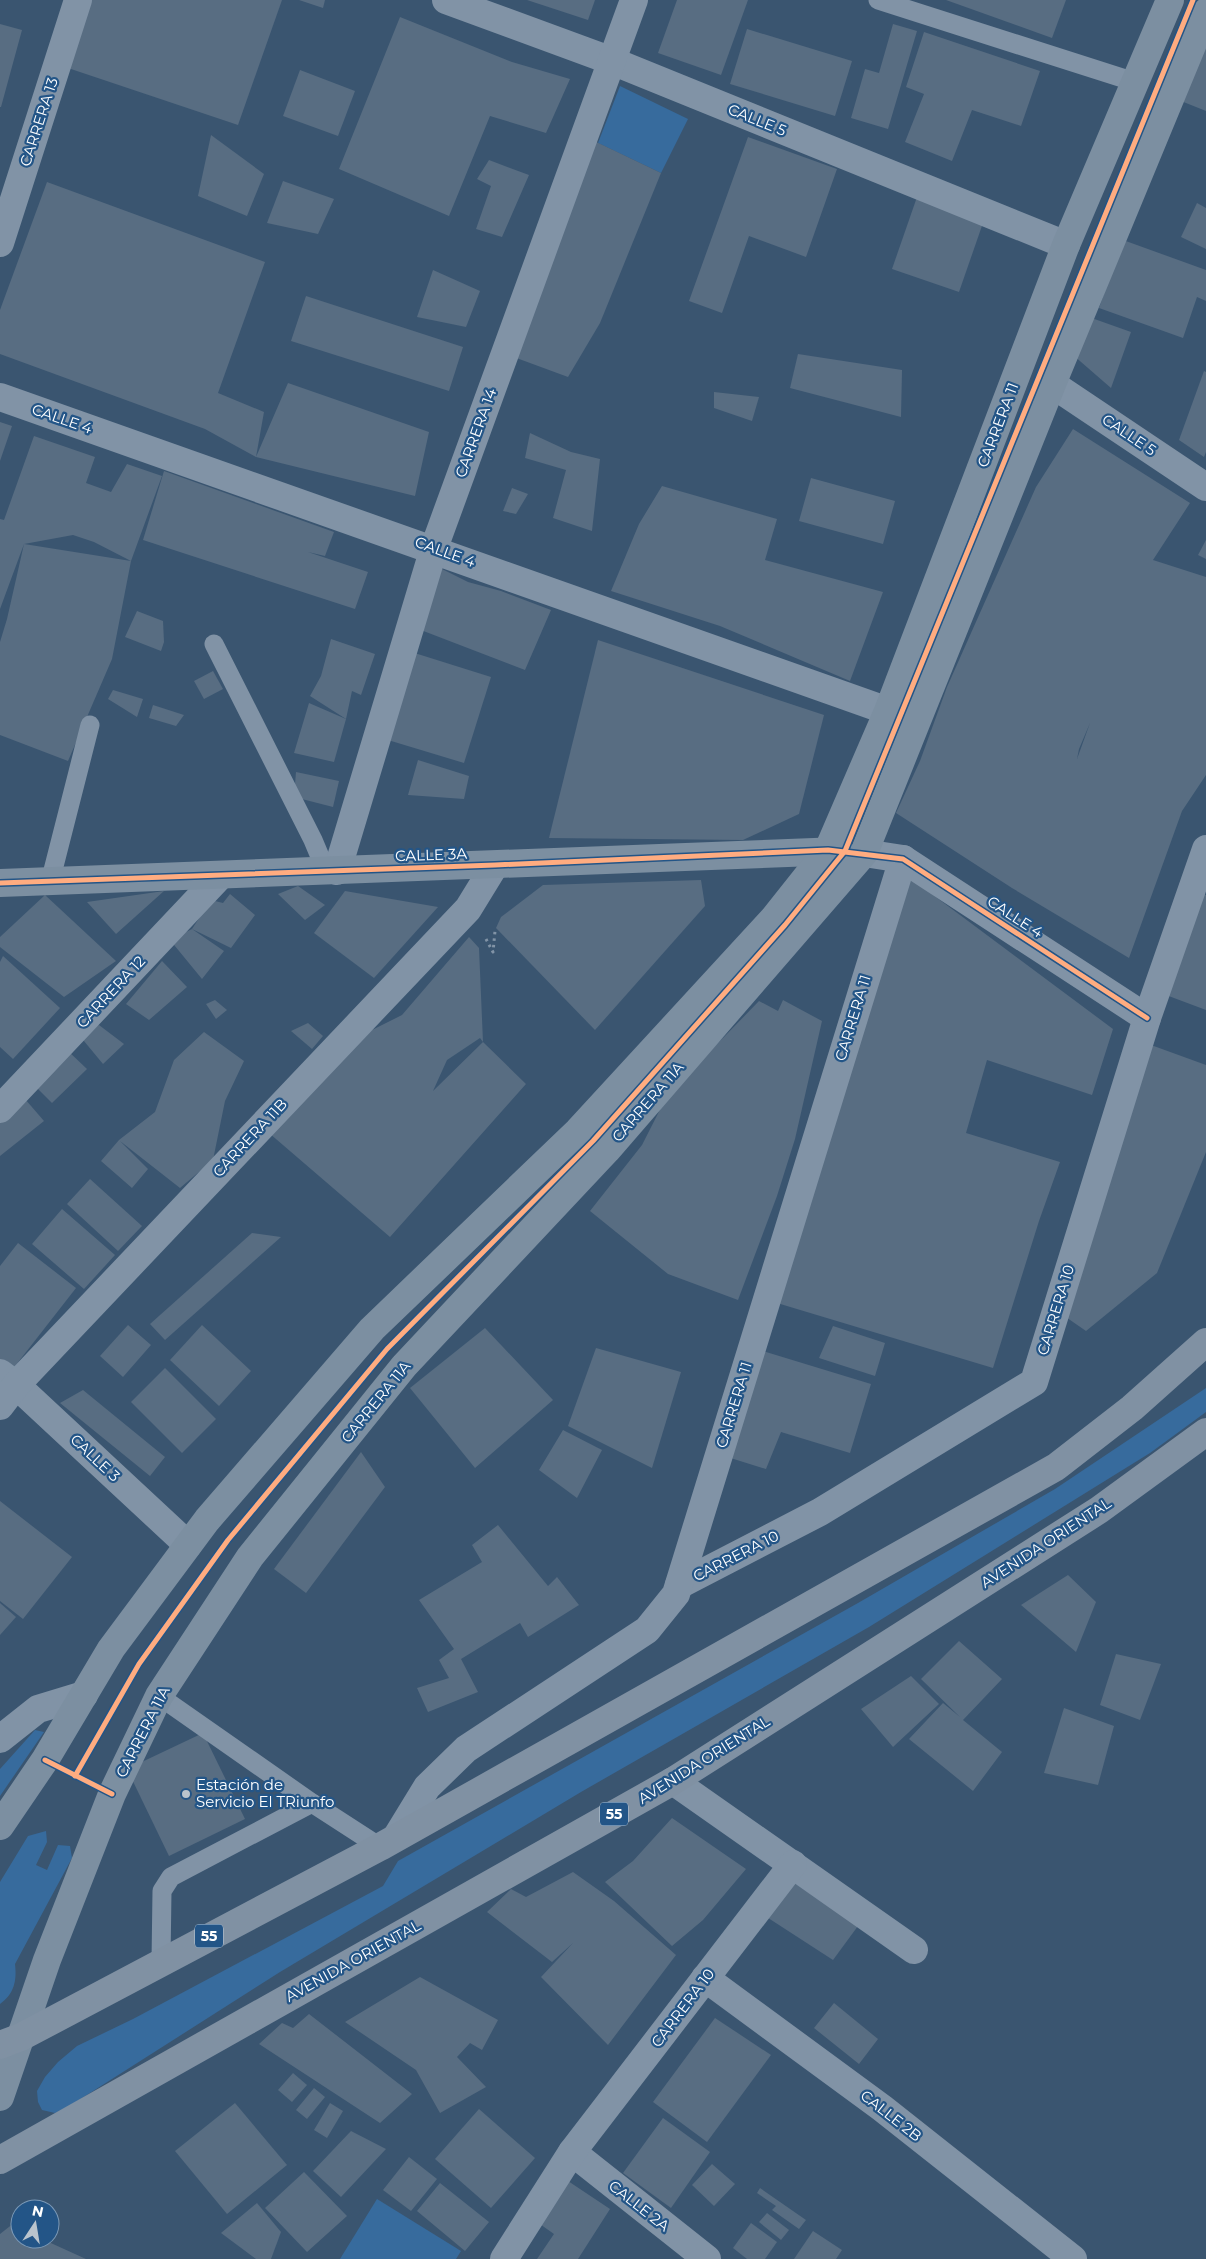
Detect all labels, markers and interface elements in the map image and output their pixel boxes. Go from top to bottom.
street label: CARRERA 13 [15,75,62,169]
street label: CALLE 5 [725,99,789,140]
street label: CARRERA 11 [973,380,1022,470]
street label: CARRERA 14 [451,385,501,480]
street label: CALLE 4 [29,399,95,438]
street label: CALLE 5 [1099,410,1160,460]
street label: CALLE 4 [412,532,478,571]
street label: CALLE 3A [395,844,468,865]
street label: CALLE 4 [984,892,1047,942]
street label: CARRERA 12 [72,951,149,1032]
street label: CARRERA 11 [830,972,875,1063]
street label: CARRERA 11A [608,1058,688,1146]
street label: CARRERA 11B [208,1094,291,1181]
street label: CARRERA 10 [1033,1262,1078,1357]
street label: CARRERA 11A [337,1357,415,1447]
street label: CARRERA 11 [711,1359,756,1450]
street label: CALLE 3 [66,1430,124,1485]
street label: AVENIDA ORIENTAL [977,1493,1115,1592]
street label: CARRERA 10 [690,1526,782,1585]
street label: CARRERA 11A [111,1683,174,1781]
street label: AVENIDA ORIENTAL [634,1711,773,1808]
place label: Estación de Servicio El TRiunfo [196,1775,334,1811]
marker: Estación de Servicio El TRiunfo [180,1788,192,1800]
road number: 55 [600,1802,628,1826]
street label: AVENIDA ORIENTAL [282,1915,424,2006]
road number: 55 [195,1924,223,1948]
street label: CARRERA 10 [647,1965,718,2051]
street label: CALLE 2B [857,2086,926,2145]
street label: CALLE 2A [605,2176,674,2235]
north arrow [10,2199,60,2249]
text: N [30,2201,45,2221]

